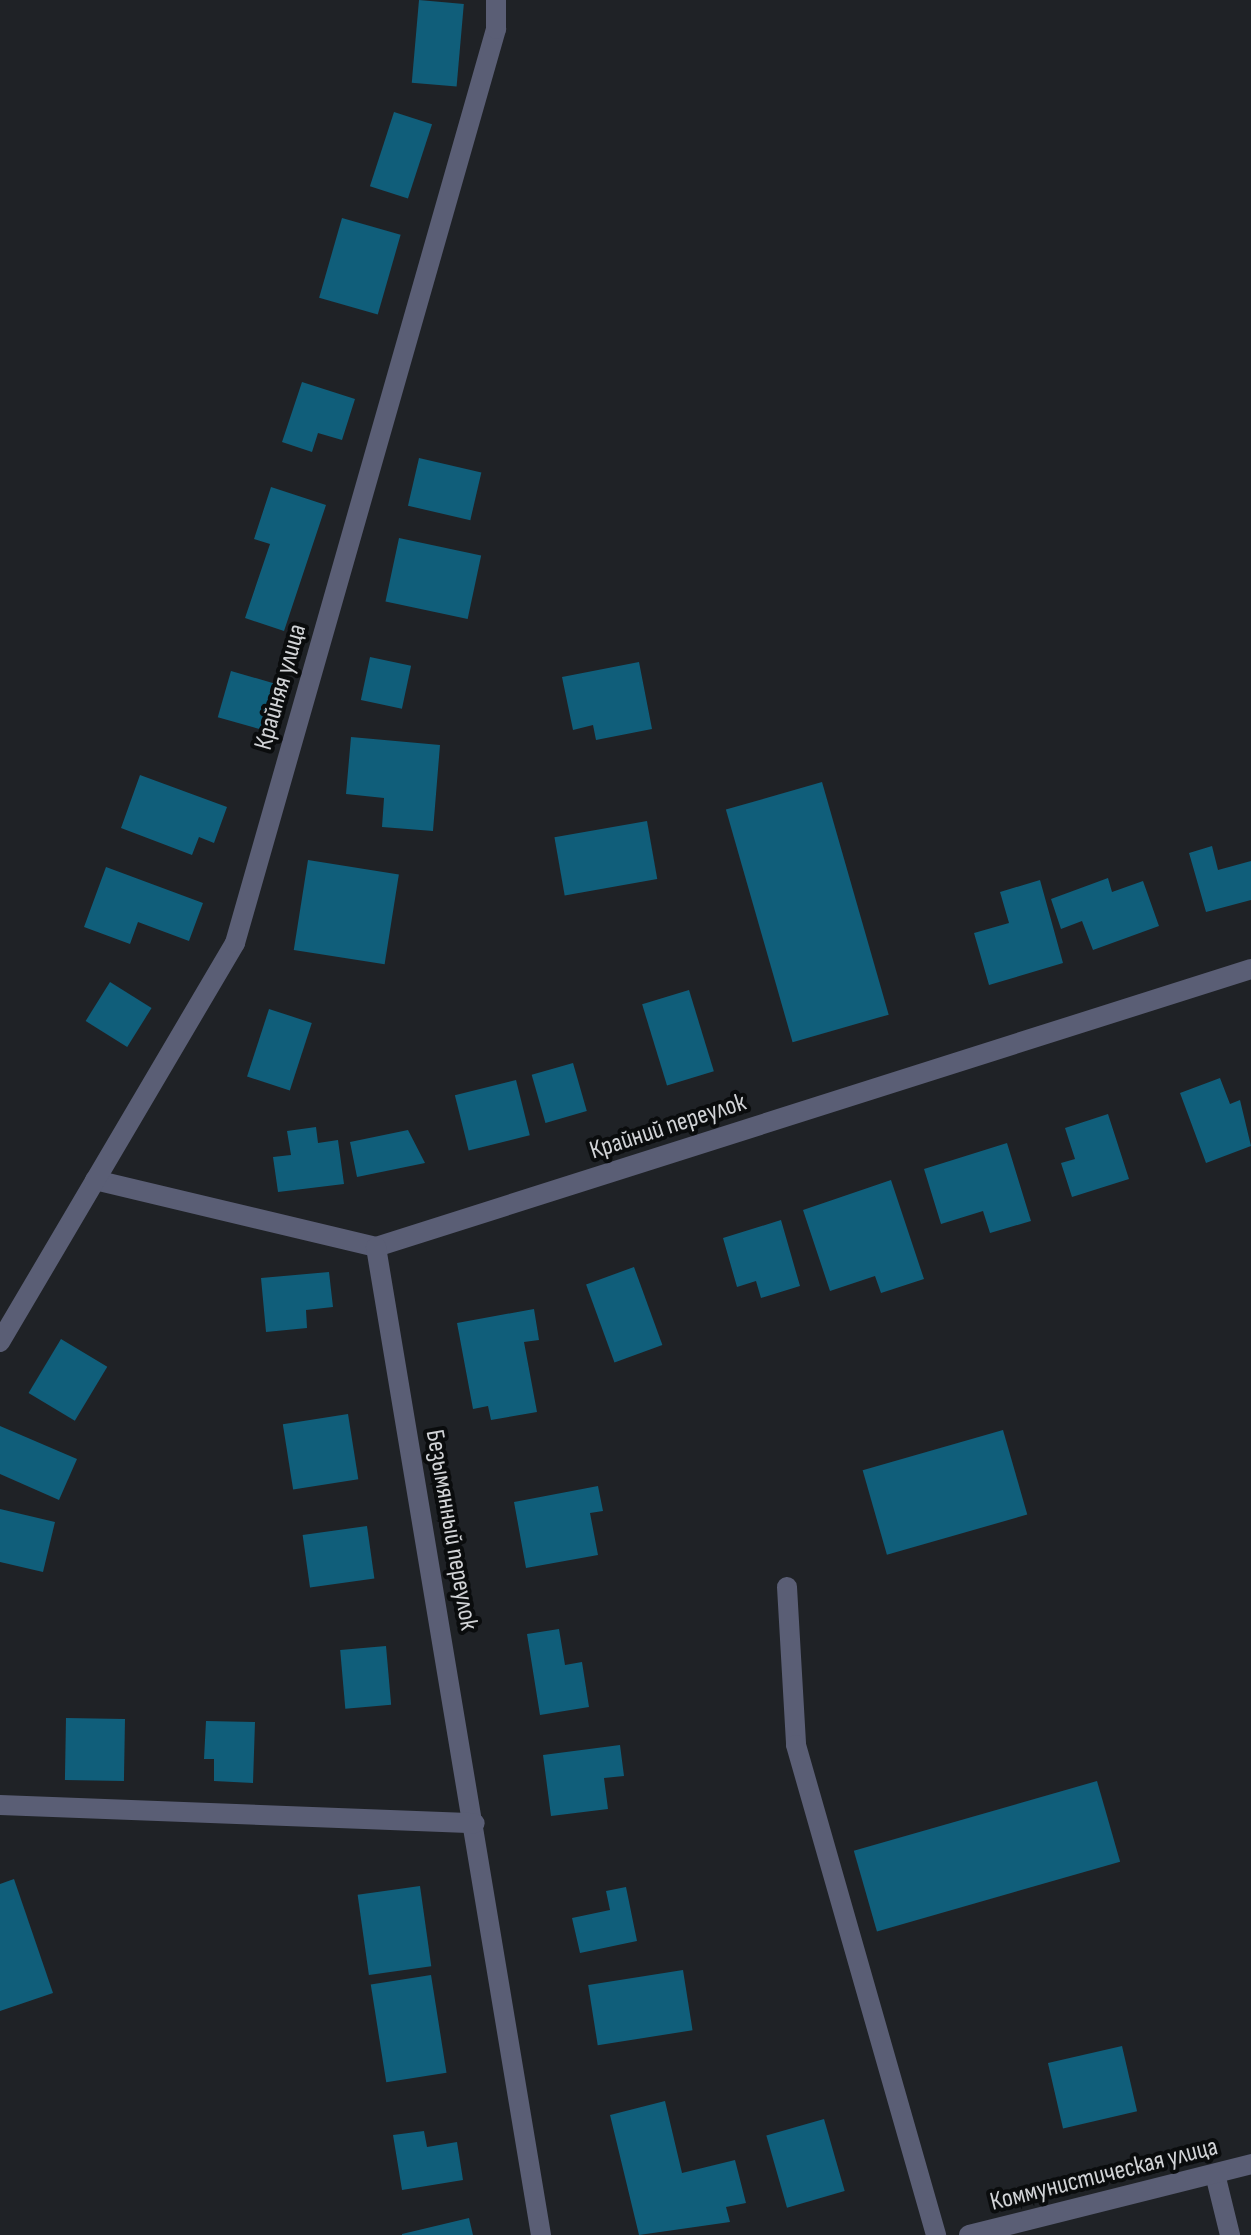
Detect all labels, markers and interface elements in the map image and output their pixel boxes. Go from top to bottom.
street label: Крайняя улица [248,621,314,753]
street label: Крайний переулок [586,1087,750,1167]
street label: Безымянный переулок [418,1427,484,1633]
street label: Коммунистическая улица [987,2132,1221,2218]

